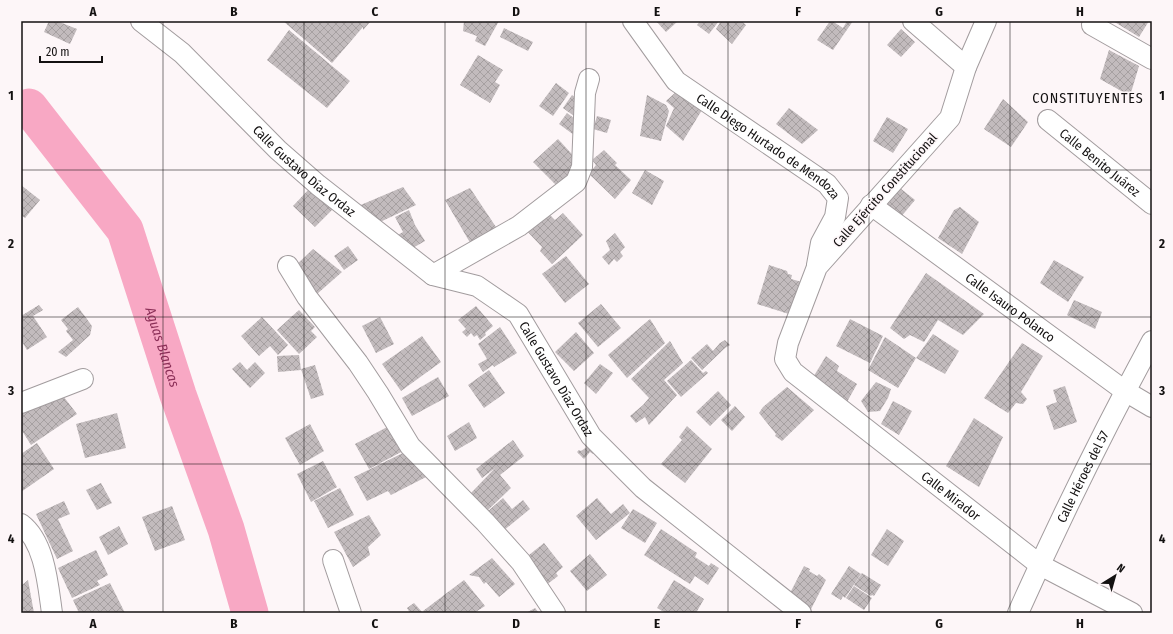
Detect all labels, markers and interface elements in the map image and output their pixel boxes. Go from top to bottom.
text: A [88,4,97,19]
text: B [230,4,238,19]
text: C [372,4,379,19]
text: D [512,4,520,19]
text: E [654,4,660,19]
text: F [795,4,801,19]
text: G [935,4,943,19]
text: H [1076,4,1084,19]
scale bar [40,38,102,64]
text: 20 m [46,45,70,59]
text: 1 [8,88,14,103]
text: 1 [1159,88,1165,103]
street label: Calle Diego Hurtado de Mendoza [694,90,843,202]
district label: CONSTITUYENTES [1032,90,1144,107]
street label: Calle Gustavo Díaz Ordaz [250,122,359,219]
street label: Calle Benito Juárez [1057,125,1143,199]
street label: Calle Ejército Constitucional [830,130,941,250]
text: 2 [7,236,14,251]
text: 2 [1158,236,1165,251]
street label: Calle Isauro Polanco [963,269,1058,345]
water label: Aguas Blancas [141,304,183,389]
street label: Calle Gustavo Díaz Ordaz [517,319,597,439]
text: 3 [7,383,14,398]
text: 3 [1158,383,1165,398]
street label: Calle Héroes del 57 [1053,428,1111,525]
street label: Calle Mirador [919,468,984,523]
text: 4 [8,531,15,546]
text: 4 [1159,531,1166,546]
north arrow [1095,556,1135,596]
text: N [1114,561,1127,576]
text: A [88,616,97,631]
text: B [230,616,238,631]
text: C [372,616,379,631]
text: D [512,616,520,631]
text: E [654,616,660,631]
text: F [795,616,801,631]
text: G [935,616,943,631]
text: H [1076,616,1084,631]

